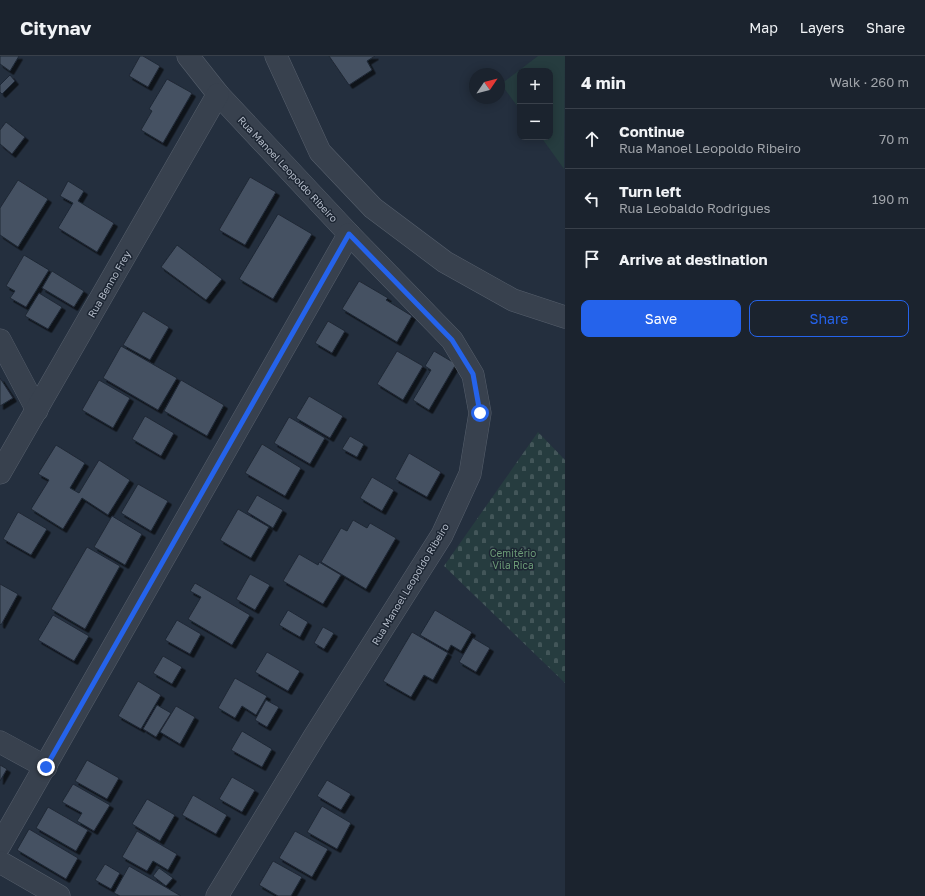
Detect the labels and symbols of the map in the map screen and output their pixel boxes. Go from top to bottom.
north arrow [469,68,505,104]
street label: Rua Manoel Leopoldo Ribeiro [236,114,340,224]
street label: Rua Benno Frey [85,248,133,320]
route start [471,404,489,422]
street label: Rua Manoel Leopoldo Ribeiro [369,521,451,647]
park label: Cemitério Vila Rica [490,547,536,571]
route end [37,758,55,776]

